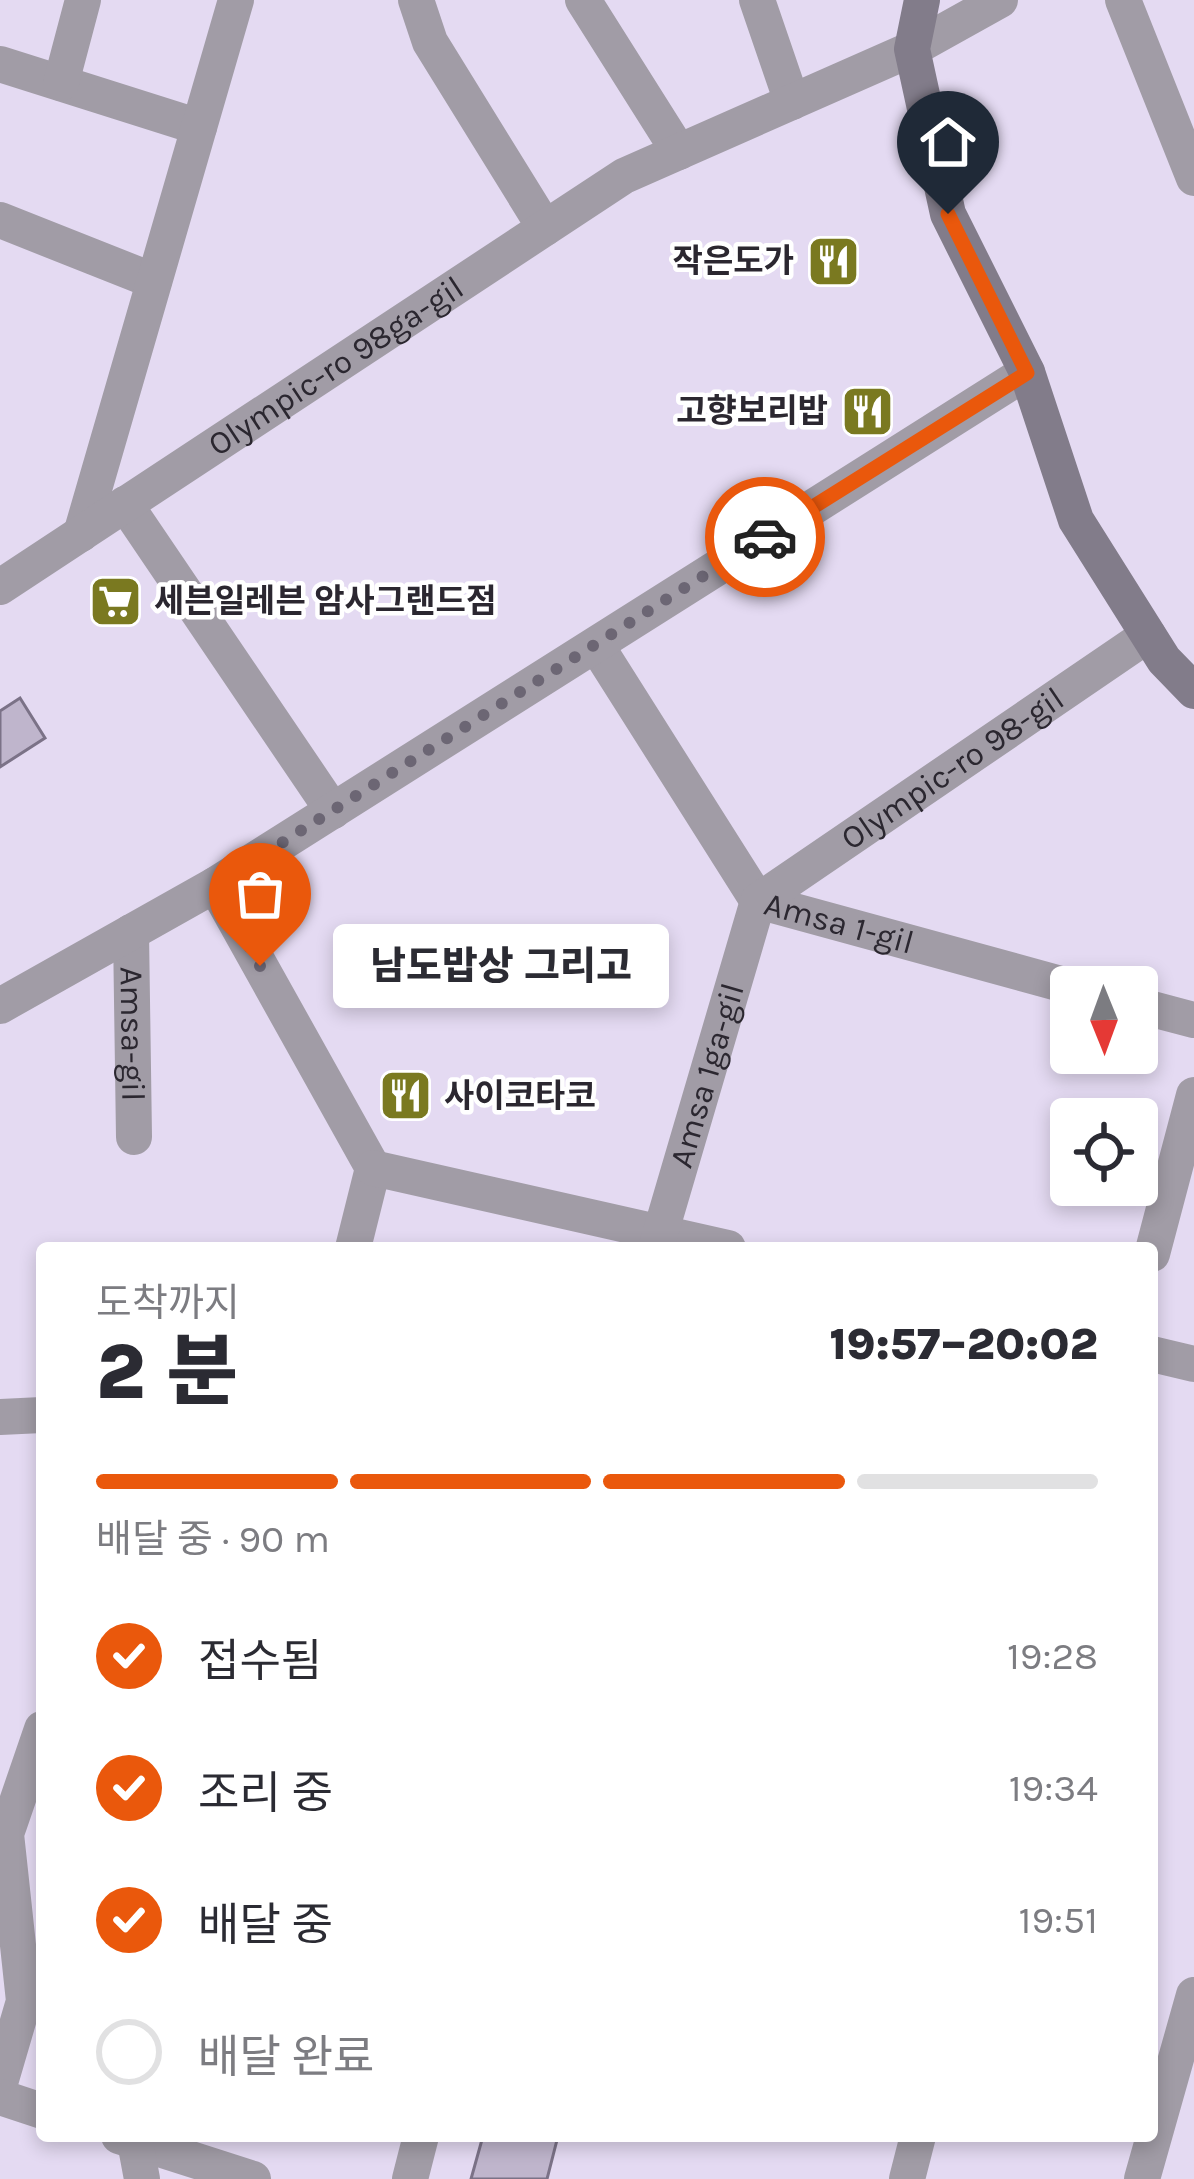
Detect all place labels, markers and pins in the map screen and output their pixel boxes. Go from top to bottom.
pin [897,91,999,214]
restaurant icon: 작은도가 [805,233,861,289]
place label: 작은도가 [673,242,794,280]
restaurant icon: 고향보리밥 [839,383,895,439]
place label: 고향보리밥 [676,392,828,430]
supermarket icon: 세븐일레븐 암사그랜드점 [87,573,143,629]
place label: 세븐일레븐 암사그랜드점 [154,582,496,620]
pin [209,843,311,966]
callout: 남도밥상 그리고 [332,924,668,1008]
restaurant icon: 사이코타코 [377,1068,433,1124]
place label: 사이코타코 [444,1077,596,1115]

